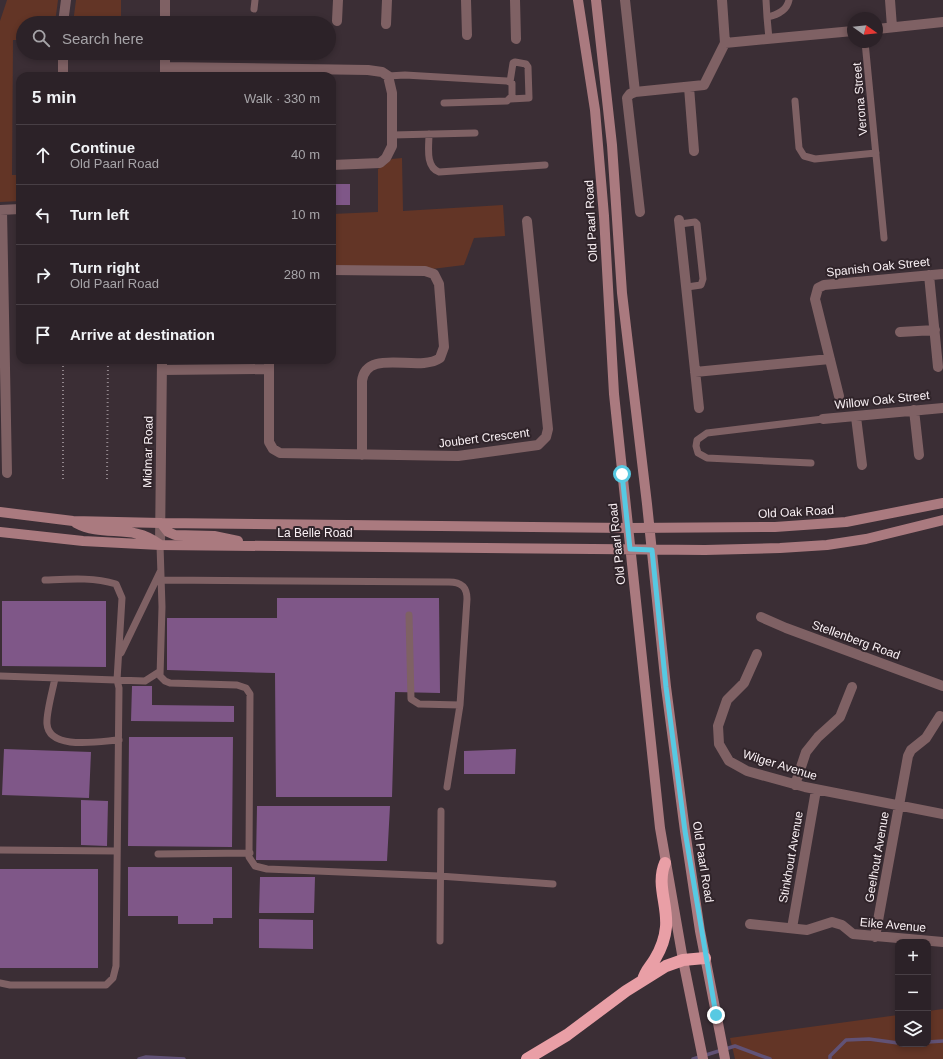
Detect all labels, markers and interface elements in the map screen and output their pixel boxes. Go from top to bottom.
north arrow [847,12,883,48]
search box [16,16,336,60]
icon: search [30,27,52,49]
text: Search here [62,30,144,47]
street label: Verona Street [850,61,870,136]
text: 5 min [32,88,76,107]
text: Walk · 330 m [244,91,320,106]
text: Continue [70,139,135,156]
icon: ahead [32,144,54,166]
text: 40 m [291,147,320,162]
text: Old Paarl Road [70,156,159,171]
street label: Old Paarl Road [582,180,600,262]
icon: left [32,204,54,226]
text: Turn left [70,206,129,223]
text: 10 m [291,207,320,222]
street label: Spanish Oak Street [826,255,931,279]
text: Turn right [70,259,140,276]
icon: right [32,264,54,286]
text: 280 m [284,267,320,282]
text: Old Paarl Road [70,276,159,291]
icon: arrive [32,324,54,346]
text: Arrive at destination [70,326,215,343]
street label: Willow Oak Street [834,388,931,412]
street label: Midmar Road [140,416,156,488]
street label: Joubert Crescent [438,425,531,451]
route start [613,465,631,483]
street label: Old Paarl Road [606,502,628,586]
street label: Old Oak Road [758,503,834,521]
street label: La Belle Road [277,526,353,540]
street label: Stellenberg Road [810,618,902,662]
street label: Wilger Avenue [741,747,819,783]
street label: Stinkhout Avenue [776,810,806,904]
street label: Geelhout Avenue [862,810,892,903]
street label: Old Paarl Road [690,820,716,904]
street label: Eike Avenue [859,915,927,935]
map controls [895,939,931,1047]
button: + [895,939,931,975]
button: − [895,975,931,1011]
route end [707,1006,725,1024]
button: layers [895,1011,931,1047]

